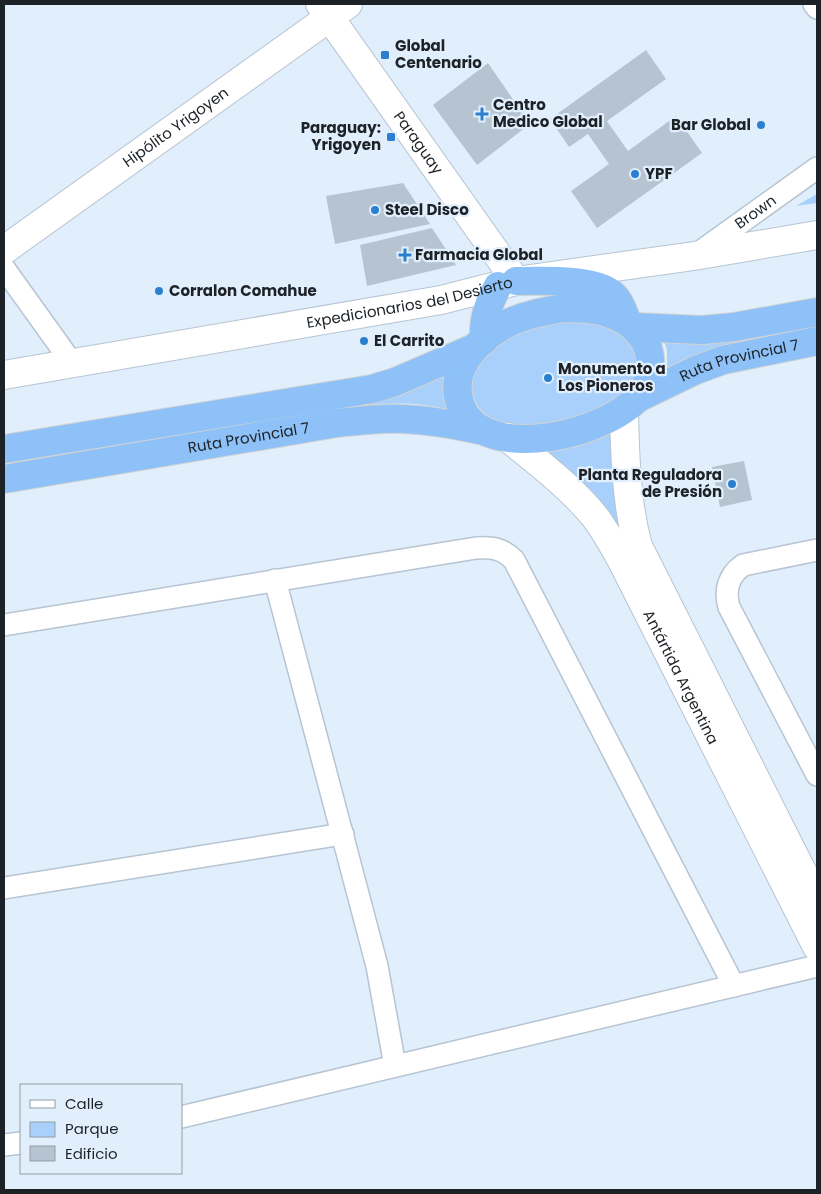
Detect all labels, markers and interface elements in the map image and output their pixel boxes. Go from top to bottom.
place label: Global Centenario [395,35,482,73]
marker: Global Centenario [379,49,391,61]
street label: Hipólito Yrigoyen [118,82,233,172]
place label: Centro Medico Global [493,94,603,132]
street label: Paraguay [389,107,449,179]
marker: Centro Medico Global [475,107,489,121]
place label: Bar Global [671,114,751,135]
place label: Paraguay: Yrigoyen [301,117,381,155]
marker: Bar Global [755,119,767,131]
marker: Paraguay: Yrigoyen [385,131,397,143]
place label: YPF [645,163,673,184]
marker: YPF [629,168,641,180]
street label: Brown [730,190,780,234]
place label: Steel Disco [385,199,469,220]
marker: Steel Disco [369,204,381,216]
place label: Farmacia Global [415,244,543,265]
marker: Farmacia Global [399,249,411,261]
street label: Expedicionarios del Desierto [305,271,515,333]
place label: Corralon Comahue [169,280,317,301]
marker: Corralon Comahue [153,285,165,297]
place label: El Carrito [374,330,445,351]
street label: Ruta Provincial 7 [676,334,800,386]
marker: El Carrito [358,335,370,347]
place label: Monumento a Los Pioneros [558,358,666,396]
marker: Monumento a Los Pioneros [542,372,554,384]
street label: Ruta Provincial 7 [186,417,311,458]
place label: Planta Reguladora de Presión [578,464,722,502]
marker: Planta Reguladora de Presión [726,478,738,490]
street label: Antártida Argentina [638,606,724,748]
legend [20,1084,182,1174]
text: Calle [65,1093,103,1114]
text: Parque [65,1118,118,1139]
text: Edificio [65,1143,118,1164]

